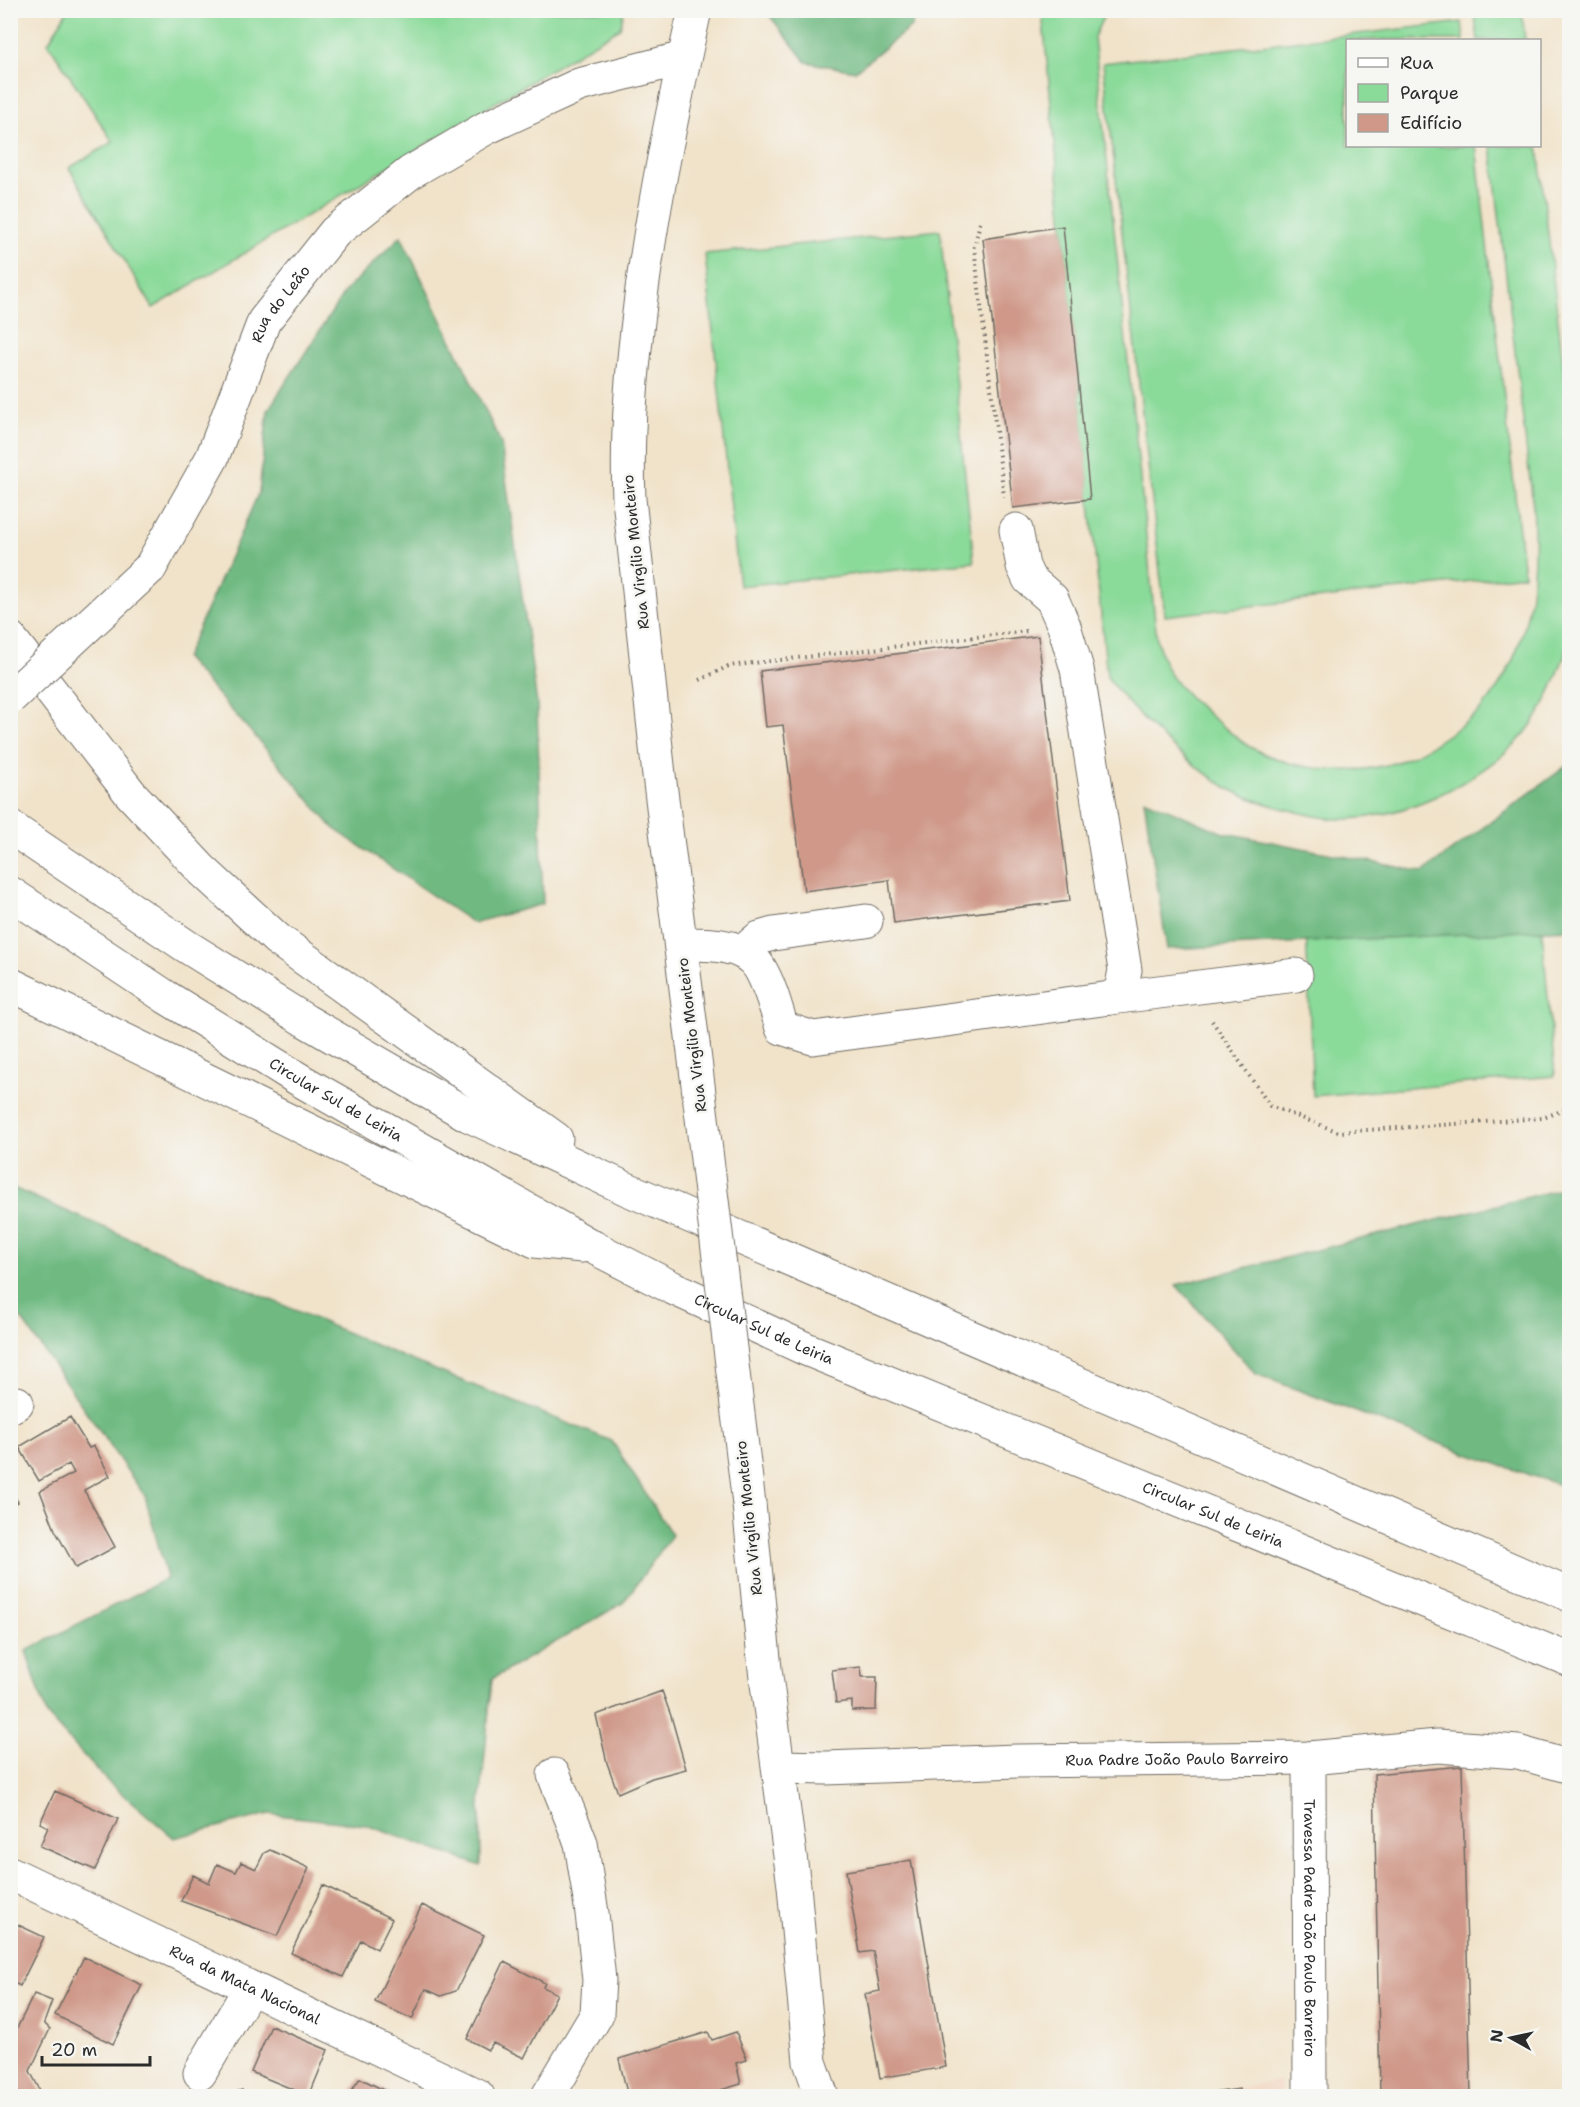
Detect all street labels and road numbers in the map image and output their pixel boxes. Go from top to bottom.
street label: Rua do Leão [247,261,315,345]
street label: Rua Virgílio Monteiro [618,474,654,630]
street label: Rua Virgílio Monteiro [673,957,711,1113]
street label: Circular Sul de Leiria [265,1053,407,1147]
street label: Circular Sul de Leiria [691,1289,837,1369]
street label: Rua Virgílio Monteiro [731,1440,767,1596]
street label: Circular Sul de Leiria [1139,1477,1287,1553]
street label: Rua Padre João Paulo Barreiro [1065,1748,1289,1771]
street label: Travessa Padre João Paulo Barreiro [1299,1799,1320,2057]
street label: Rua da Mata Nacional [166,1940,324,2030]

